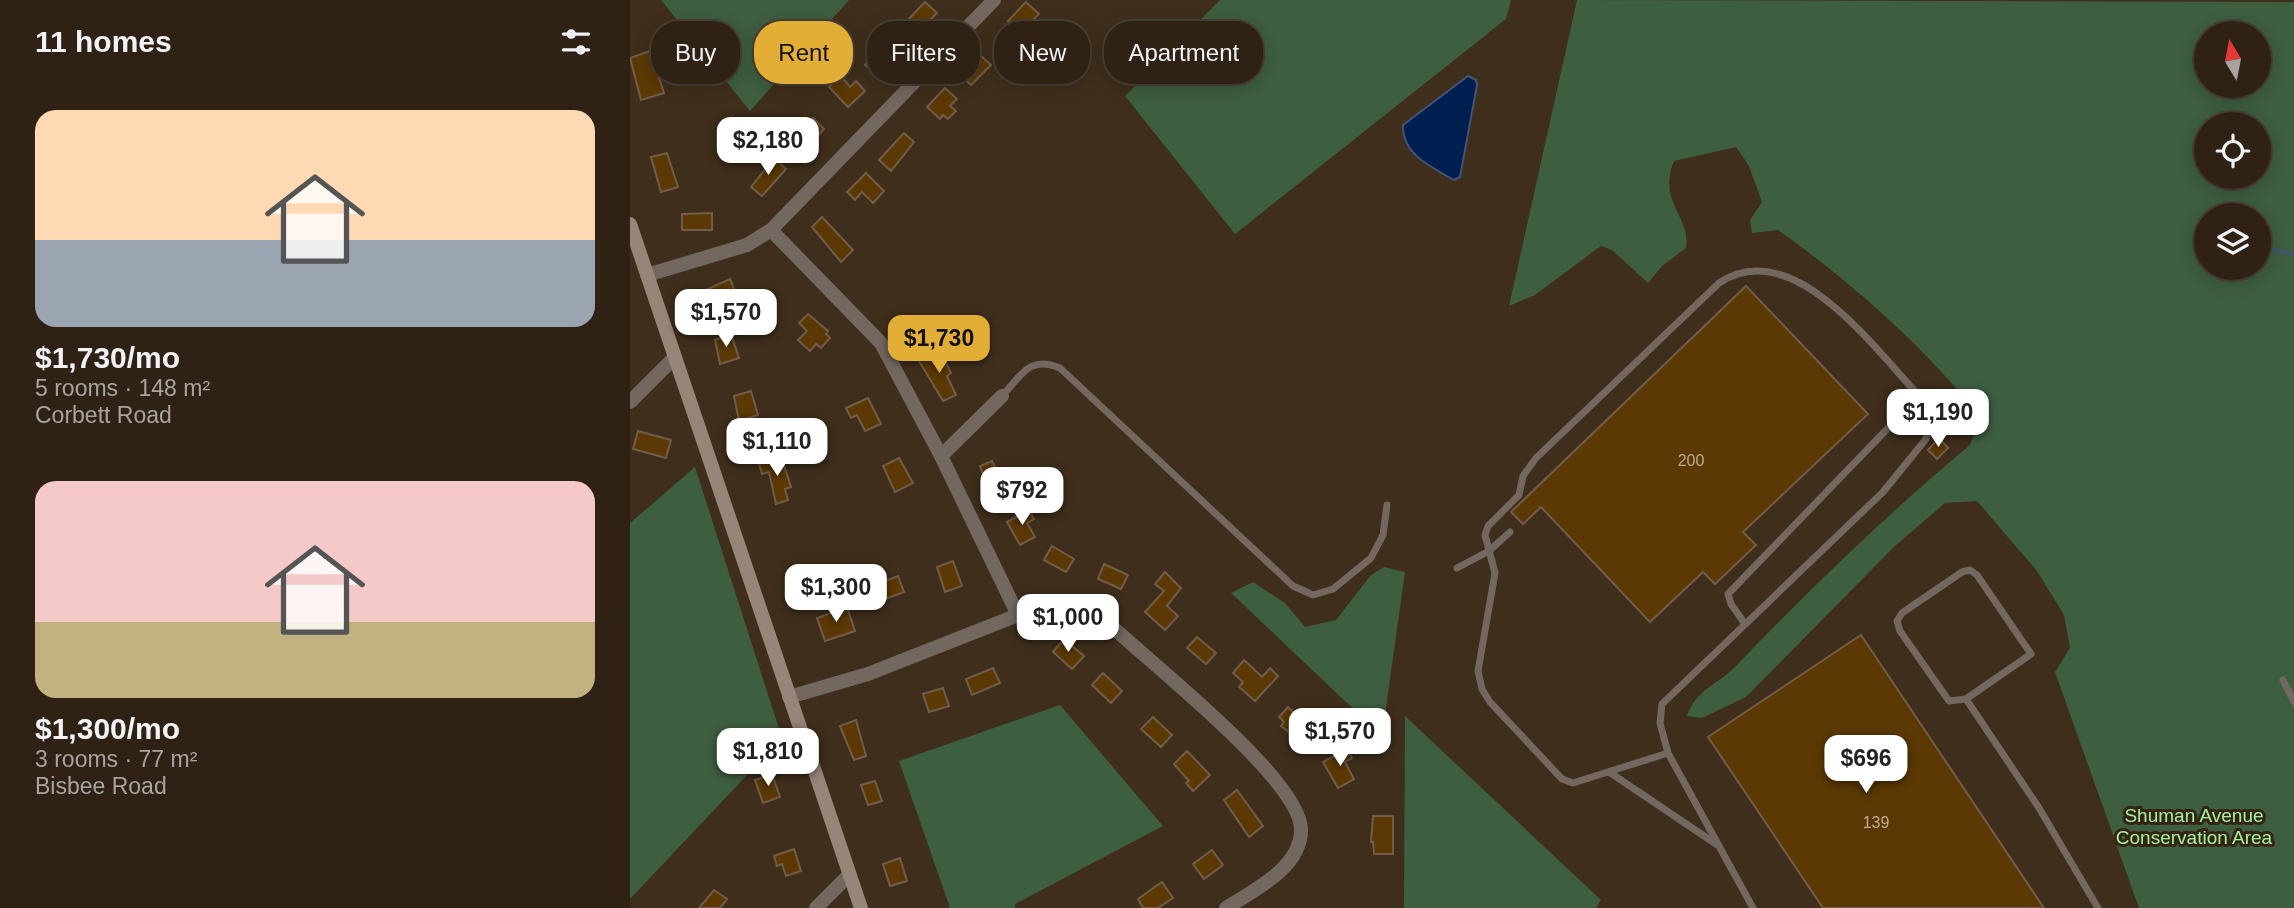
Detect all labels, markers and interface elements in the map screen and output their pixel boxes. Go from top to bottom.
chip: Buy [651,21,740,84]
chip: Rent [754,21,853,84]
chip: Filters [867,21,980,84]
chip: New [994,21,1090,84]
chip: Apartment [1104,21,1263,84]
north arrow [2194,21,2272,98]
map controls [2194,21,2271,280]
icon: filters [557,23,595,61]
text: 11 homes [35,25,172,58]
button: locate [2194,112,2271,189]
pin: $2,180 [711,118,825,177]
text: $2,180 [733,127,803,153]
icon: home [252,156,378,282]
button: layers [2194,203,2271,280]
pin: $1,570 [669,290,783,349]
text: $1,570 [691,299,761,325]
pin: $1,730 [882,316,996,375]
text: $1,730 [904,325,974,351]
text: $1,730/mo [35,341,180,374]
text: 5 rooms · 148 m² [35,375,210,401]
pin: $1,190 [1881,390,1995,449]
text: $1,190 [1903,399,1973,425]
text: Corbett Road [35,402,172,428]
pin: $1,110 [720,419,834,478]
text: $1,110 [742,428,812,454]
house number: 200 [1678,452,1704,469]
pin: $792 [981,468,1063,527]
text: $792 [996,477,1048,503]
icon: home [252,527,378,653]
pin: $1,300 [779,564,893,624]
text: $1,300 [801,574,871,600]
pin: $1,000 [1011,594,1125,654]
text: $1,000 [1033,604,1103,630]
pin: $1,570 [1283,708,1397,768]
text: $1,300/mo [35,712,180,745]
text: $1,570 [1305,718,1375,744]
pin: $1,810 [711,728,825,788]
pin: $696 [1825,736,1907,795]
text: $1,810 [733,738,803,764]
text: $696 [1840,745,1892,771]
text: 3 rooms · 77 m² [35,746,197,772]
text: Bisbee Road [35,773,167,799]
park label: Shuman Avenue Conservation Area [2116,805,2273,848]
house number: 139 [1863,814,1889,831]

